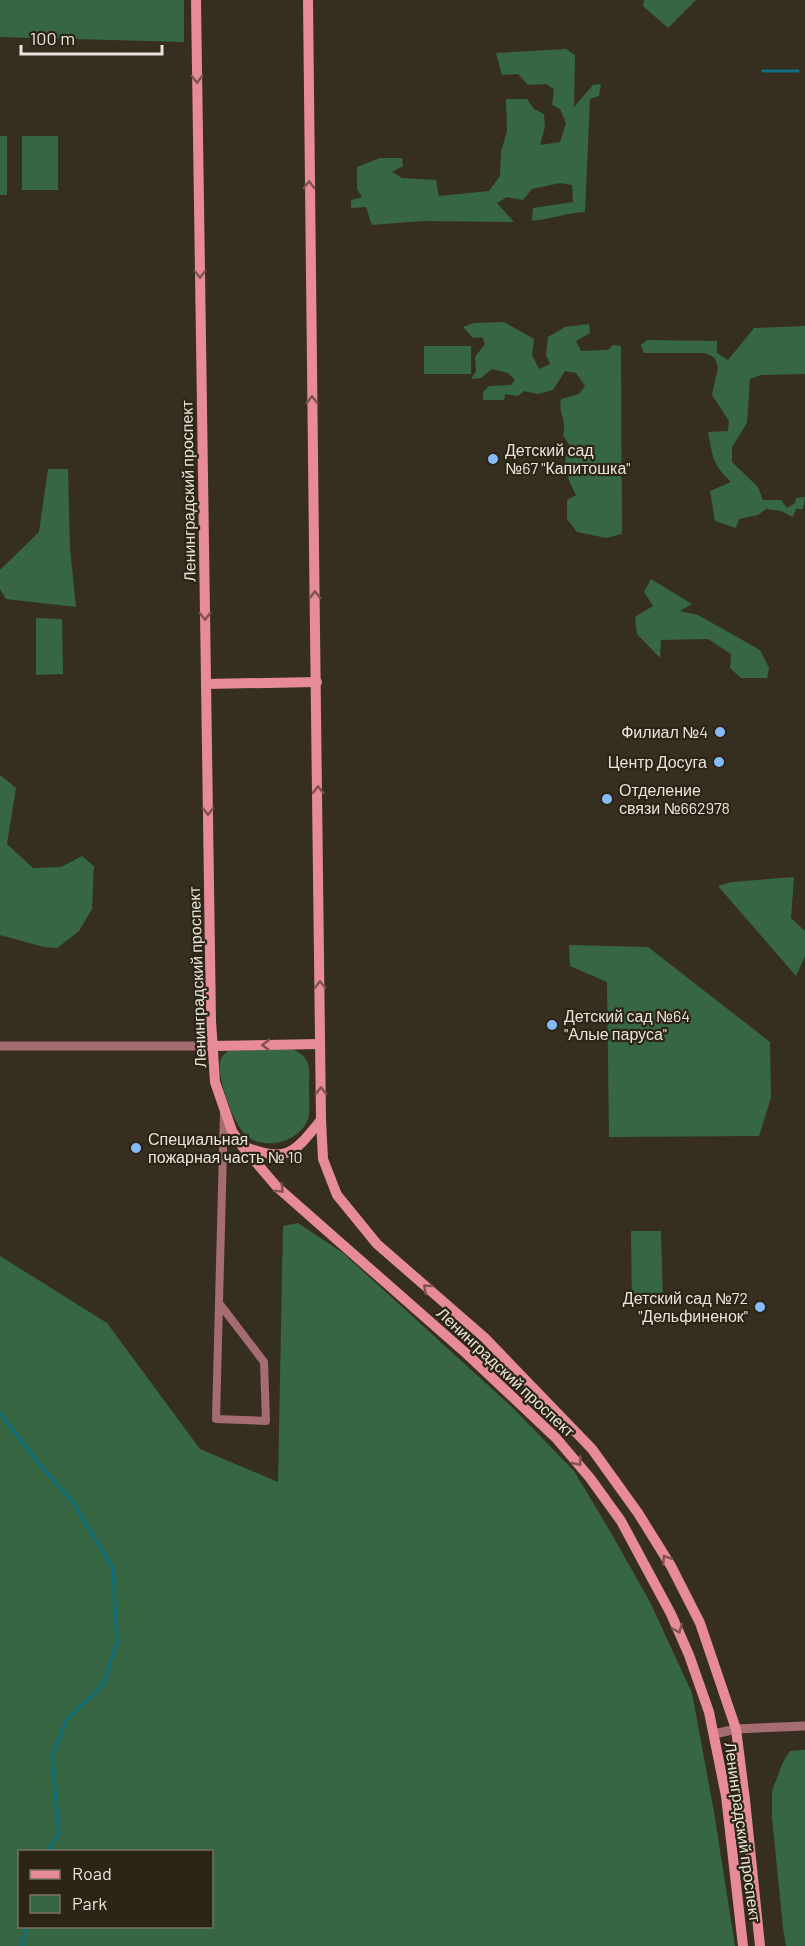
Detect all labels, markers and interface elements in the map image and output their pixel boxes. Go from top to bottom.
scale bar [21,18,162,56]
text: 100 m [30,27,75,49]
one-way arrow [191,75,203,84]
one-way arrow [303,181,315,190]
one-way arrow [194,270,206,279]
one-way arrow [306,396,318,405]
street label: Ленинградский проспект [176,399,199,582]
place label: Детский сад №67 "Капитошка" [505,440,631,477]
marker: Детский сад №67 "Капитошка" [486,452,500,466]
one-way arrow [309,591,321,600]
one-way arrow [199,612,211,621]
place label: Филиал №4 [621,722,708,741]
marker: Филиал №4 [713,725,727,739]
place label: Центр Досуга [608,752,707,771]
marker: Центр Досуга [712,755,726,769]
place label: Отделение связи №662978 [619,780,730,817]
one-way arrow [312,786,324,795]
marker: Отделение связи №662978 [600,792,614,806]
one-way arrow [202,807,214,816]
street label: Ленинградский проспект [184,885,209,1068]
one-way arrow [314,981,326,990]
place label: Детский сад №64 "Алые паруса" [564,1006,690,1043]
marker: Детский сад №64 "Алые паруса" [545,1018,559,1032]
one-way arrow [261,1039,270,1051]
one-way arrow [315,1086,327,1095]
place label: Специальная пожарная часть № 10 [148,1129,303,1166]
marker: Специальная пожарная часть № 10 [129,1141,143,1155]
one-way arrow [272,1181,283,1192]
one-way arrow [424,1284,434,1295]
place label: Детский сад №72 "Дельфиненок" [623,1288,748,1325]
marker: Детский сад №72 "Дельфиненок" [753,1300,767,1314]
street label: Ленинградский проспект [433,1303,580,1441]
one-way arrow [571,1456,582,1467]
one-way arrow [662,1555,674,1565]
one-way arrow [670,1623,682,1634]
street label: Ленинградский проспект [721,1741,766,1924]
legend [18,1850,213,1928]
text: Road [72,1862,112,1884]
text: Park [72,1892,107,1914]

